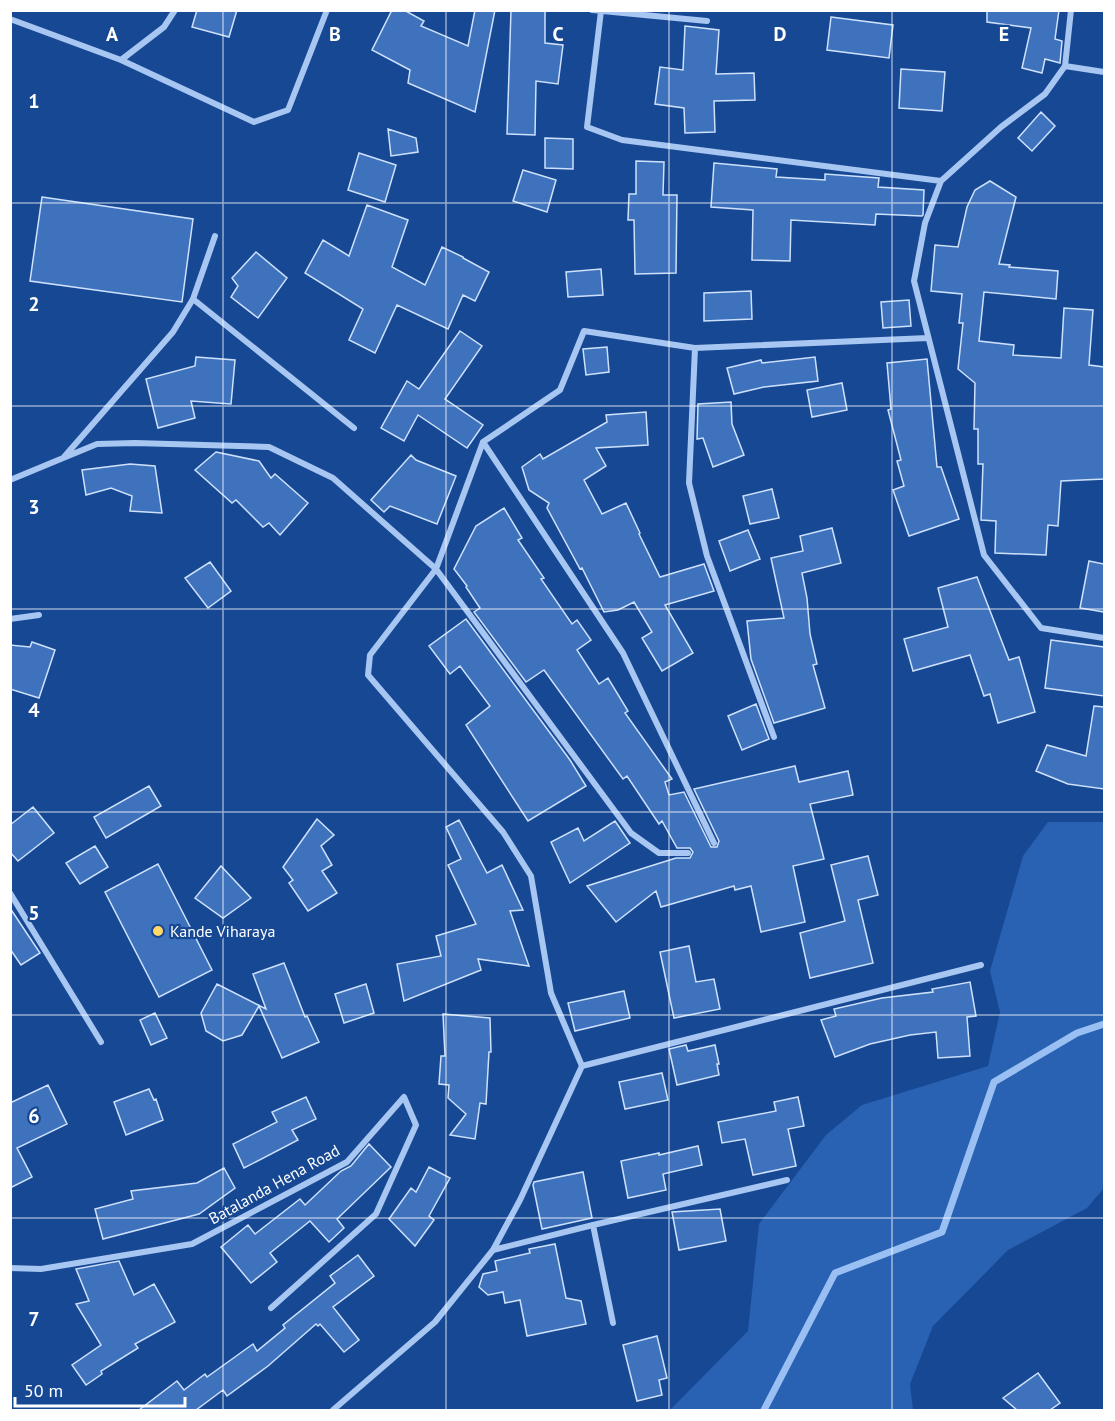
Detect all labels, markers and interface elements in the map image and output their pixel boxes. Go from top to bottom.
text: A [106,21,119,47]
text: B [329,21,341,47]
text: C [552,21,564,47]
text: D [774,21,787,47]
text: E [999,21,1009,47]
text: 1 [28,88,40,114]
text: 2 [28,291,40,317]
text: 3 [28,494,40,520]
text: 4 [28,697,40,723]
text: 5 [28,900,40,926]
place label: Kande Viharaya [170,921,275,941]
marker: Kande Viharaya [151,924,165,938]
text: 6 [28,1103,40,1129]
street label: Batalanda Hena Road [205,1140,343,1228]
text: 7 [28,1306,40,1332]
scale bar [15,1370,184,1408]
text: 50 m [24,1379,63,1402]

